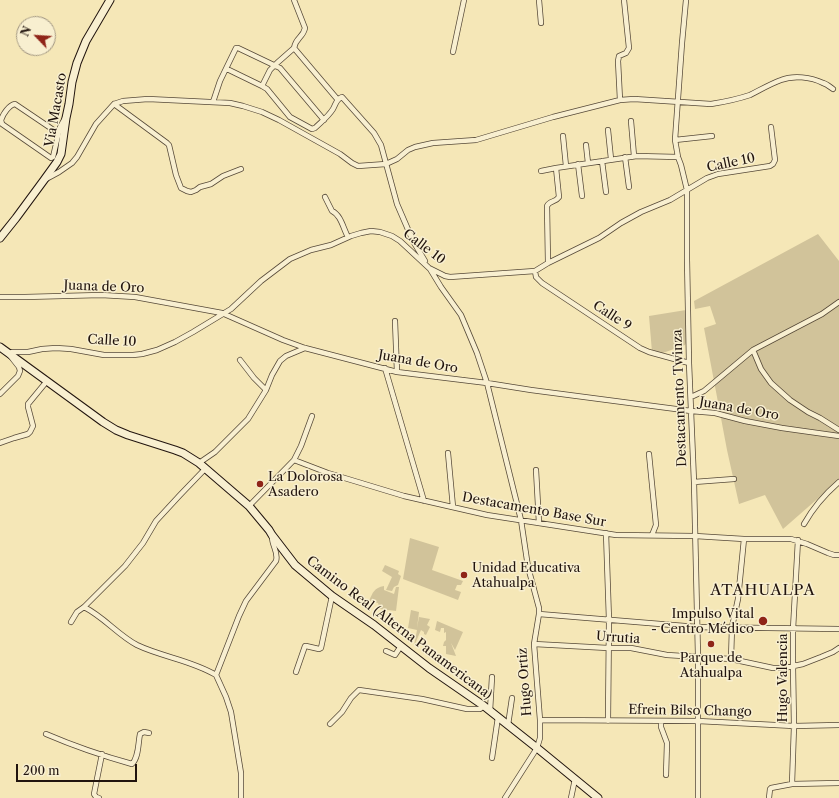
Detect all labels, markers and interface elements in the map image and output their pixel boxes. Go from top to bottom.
north arrow [16,16,56,56]
text: N [18,24,34,39]
street label: Via Macasto [42,72,70,148]
street label: Calle 10 [705,150,757,176]
street label: Calle 10 [400,226,448,268]
street label: Juana de Oro [63,278,145,296]
street label: Calle 9 [590,298,634,334]
street label: Destacamento Twinza [670,329,690,467]
street label: Calle 10 [87,332,137,350]
street label: Juana de Oro [377,347,459,377]
street label: Juana de Oro [698,394,780,424]
place label: La Dolorosa Asadero [268,469,343,500]
marker: La Dolorosa Asadero [255,479,265,489]
street label: Destacamento Base Sur [461,490,607,530]
street label: Camino Real (Alterna Panamericana) [303,553,495,703]
place label: Unidad Educativa Atahualpa [472,560,580,591]
marker: Unidad Educativa Atahualpa [459,570,469,580]
district label: ATAHUALPA [710,582,816,600]
place label: Impulso Vital - Centro Médico [651,606,754,637]
marker: Impulso Vital - Centro Médico [757,615,769,627]
street label: Urrutia [595,629,641,647]
street label: Hugo Valencia [775,633,791,723]
marker: Parque de Atahualpa [706,639,716,649]
street label: Hugo Ortiz [515,647,535,717]
place label: Parque de Atahualpa [680,650,742,681]
street label: Efrein Bilso Chango [628,702,752,720]
scale bar [18,756,139,782]
text: 200 m [23,763,60,778]

